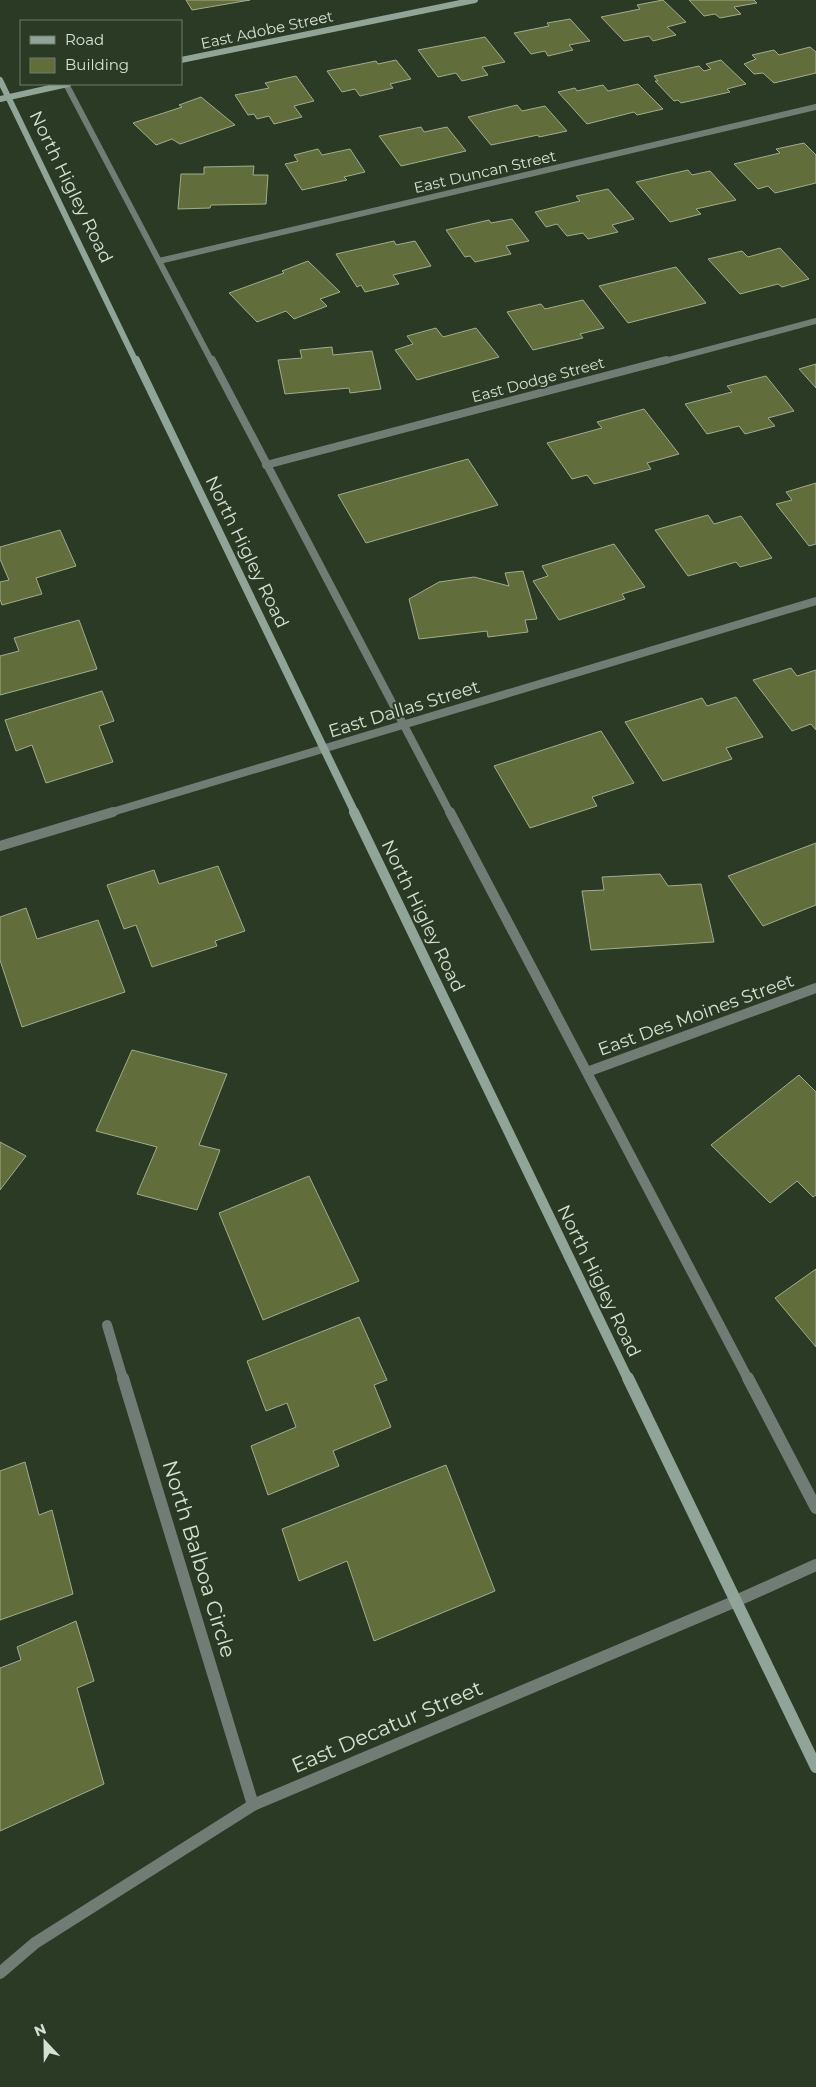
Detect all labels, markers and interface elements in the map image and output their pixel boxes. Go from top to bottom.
street label: East Adobe Street [199,6,335,53]
legend [20,20,182,85]
text: Road [65,30,104,49]
text: Building [65,55,129,74]
street label: North Higley Road [25,107,117,267]
street label: East Duncan Street [412,146,558,197]
street label: East Dodge Street [469,353,606,406]
street label: North Higley Road [201,472,293,632]
street label: East Dallas Street [326,676,482,742]
street label: North Higley Road [377,836,469,996]
street label: East Des Moines Street [595,969,797,1061]
street label: North Higley Road [553,1201,645,1361]
street label: North Balboa Circle [158,1457,241,1661]
street label: East Decatur Street [288,1675,486,1778]
north arrow [20,2017,70,2067]
text: N [32,2019,49,2040]

